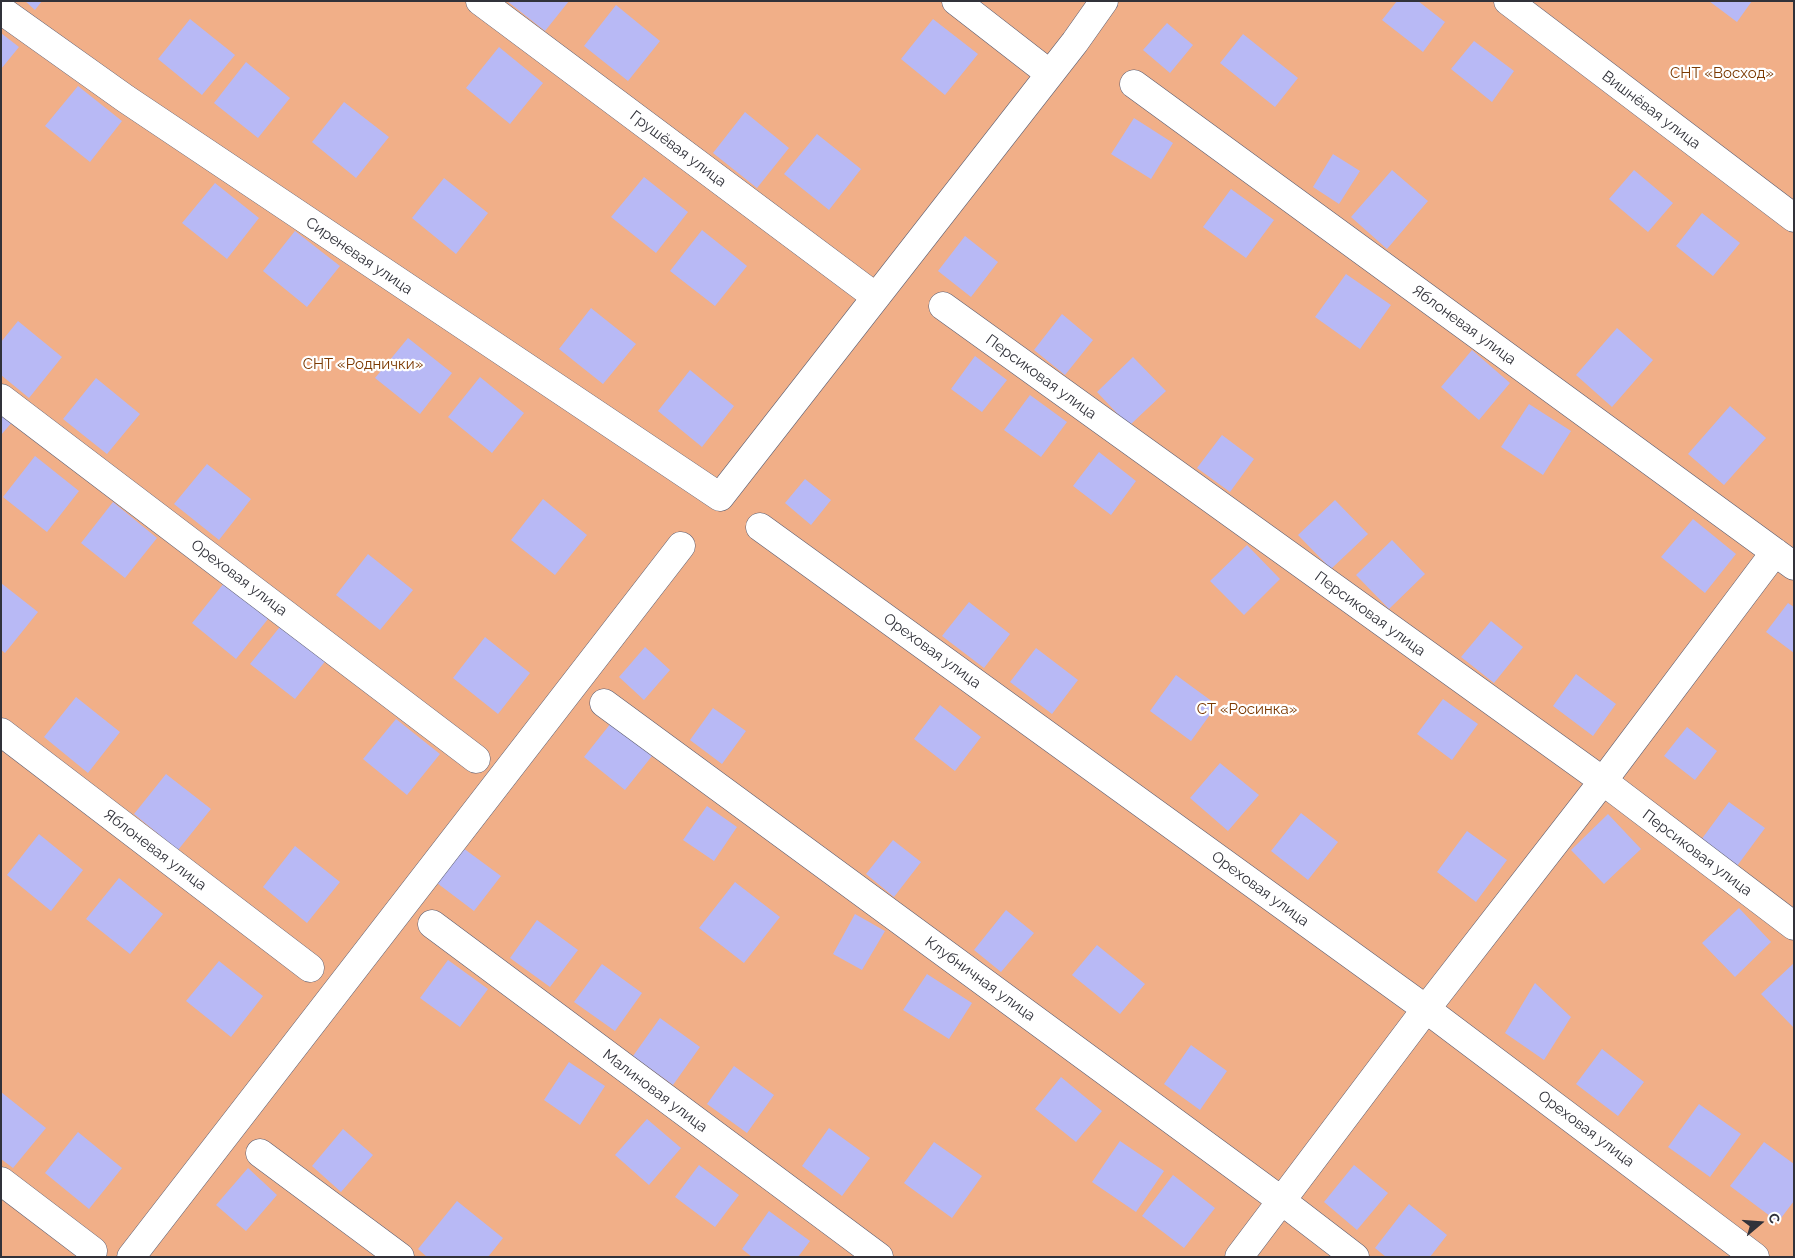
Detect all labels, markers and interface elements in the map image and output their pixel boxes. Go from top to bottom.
park label: СНТ «Восход» [1670,64,1774,82]
street label: Вишнёвая улица [1598,67,1704,153]
street label: Грушёвая улица [626,107,730,191]
street label: Сиреневая улица [302,214,416,298]
street label: Яблоневая улица [1409,281,1519,369]
street label: Персиковая улица [982,331,1100,423]
park label: СНТ «Роднички» [303,355,423,373]
street label: Ореховая улица [187,536,291,620]
street label: Персиковая улица [1311,568,1429,660]
street label: Ореховая улица [880,610,984,692]
park label: СТ «Росинка» [1197,700,1297,718]
street label: Яблоневая улица [100,806,210,894]
street label: Персиковая улица [1639,806,1755,900]
street label: Ореховая улица [1208,848,1312,930]
street label: Клубничная улица [921,933,1039,1025]
street label: Малиновая улица [599,1046,711,1136]
street label: Ореховая улица [1534,1087,1638,1171]
north arrow [1735,1198,1785,1248]
text: С [1765,1211,1783,1225]

